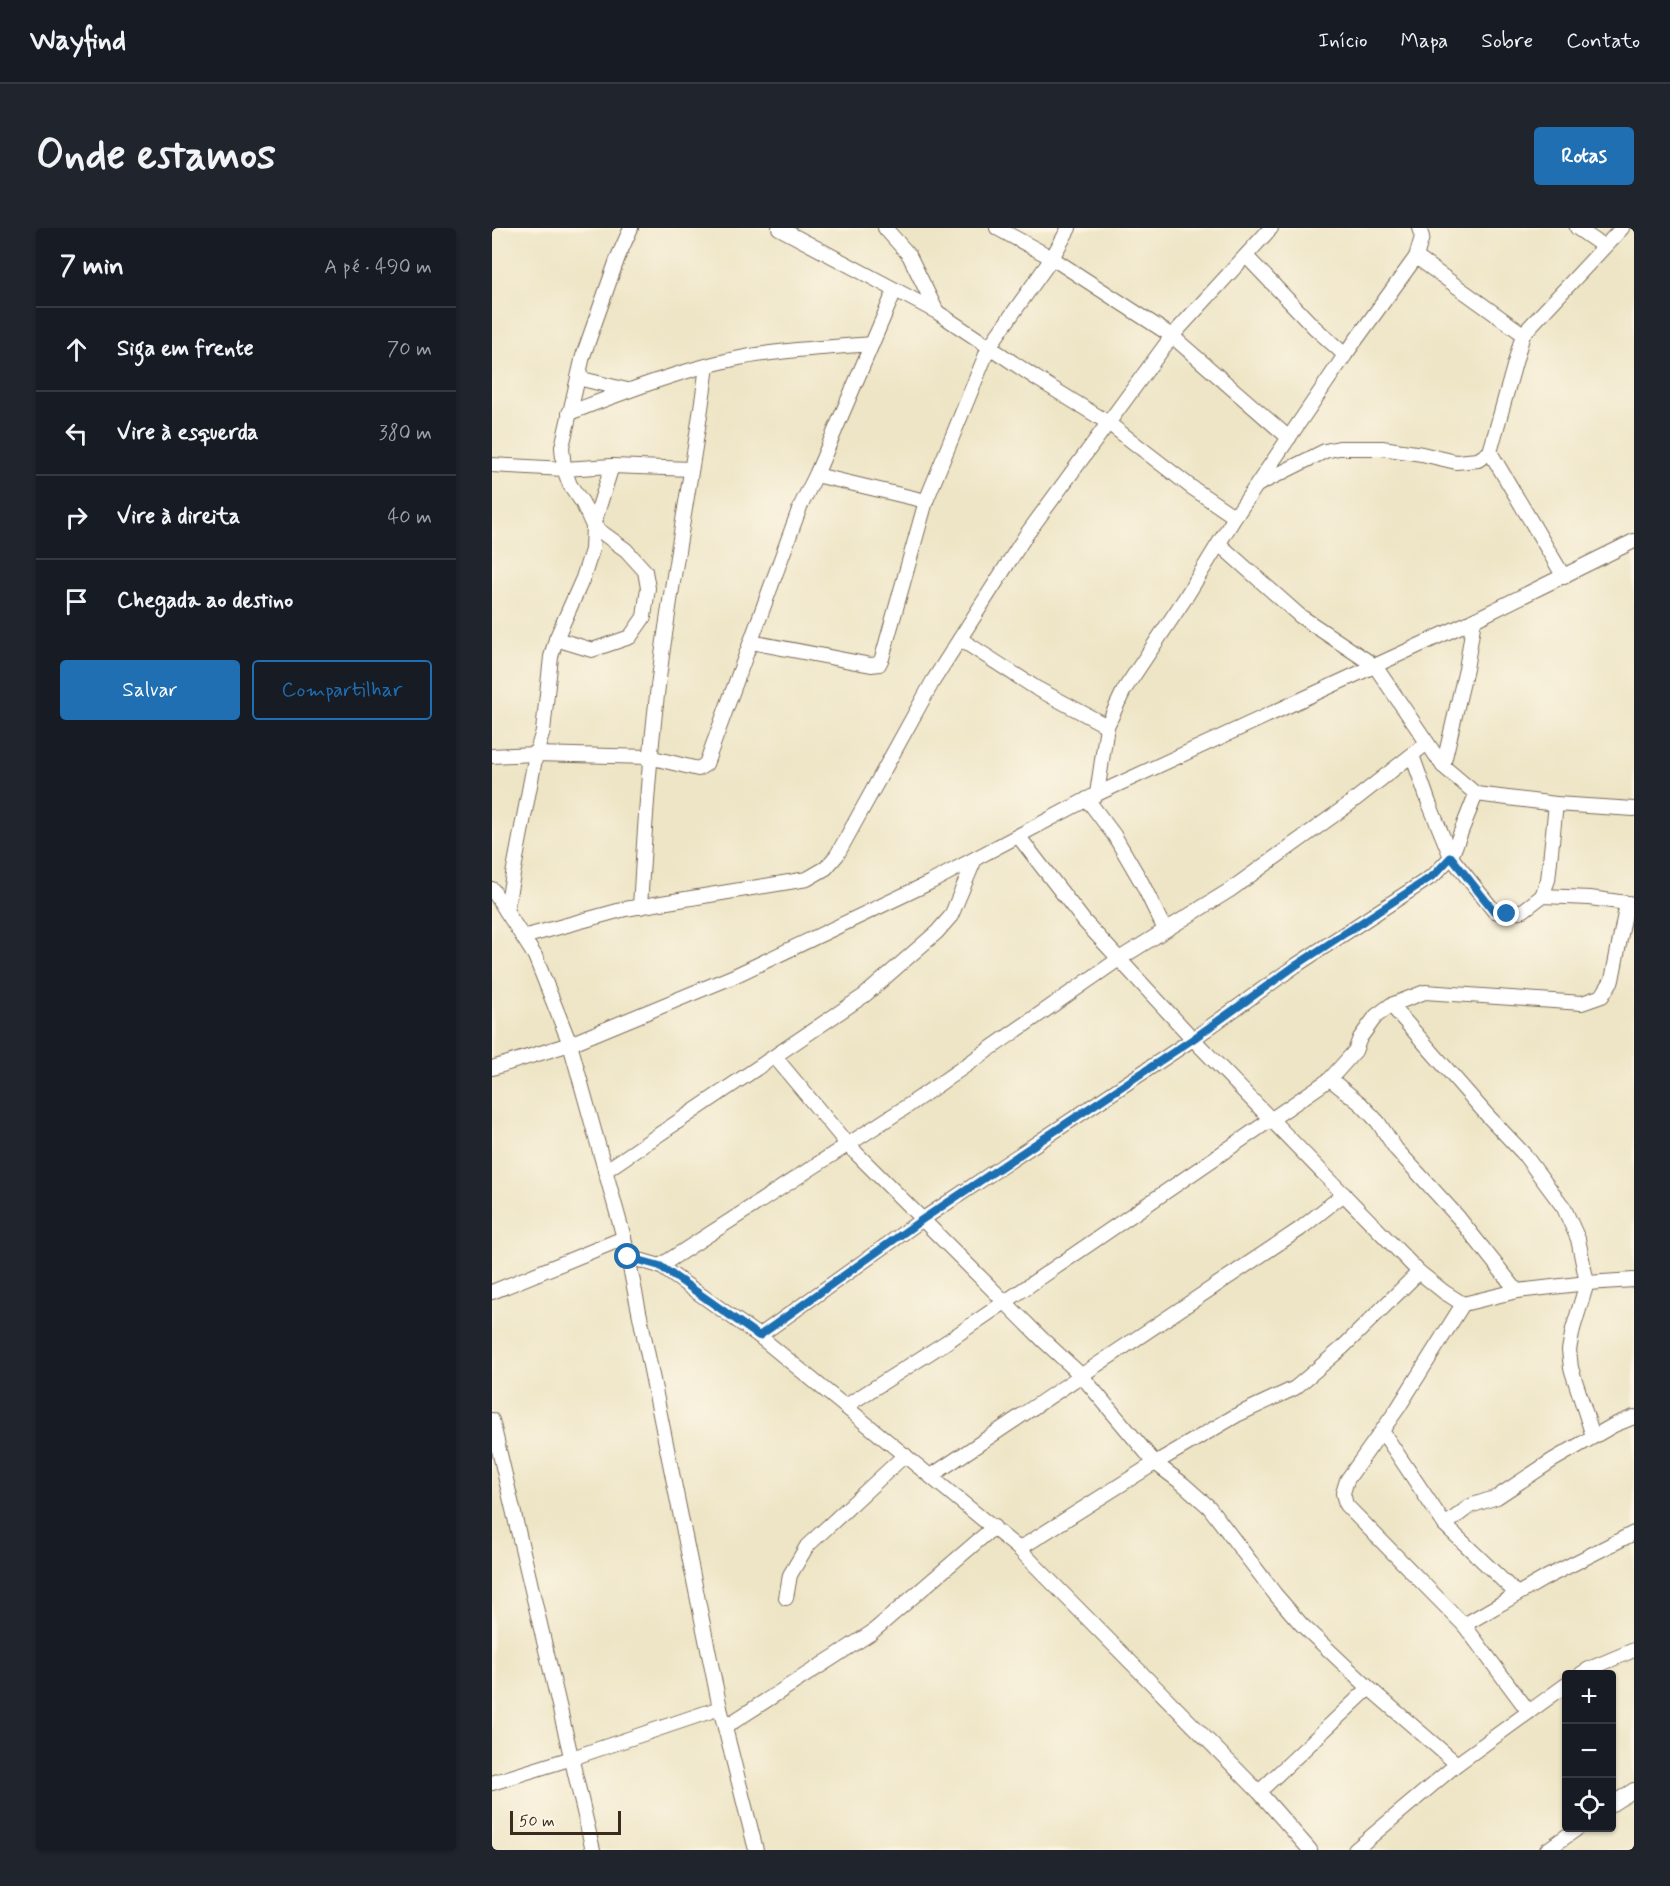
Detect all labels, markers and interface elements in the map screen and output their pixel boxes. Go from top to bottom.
text: Wayfind [30,23,126,60]
text: Início [1318,27,1368,55]
text: Mapa [1401,27,1448,55]
text: Sobre [1481,27,1533,55]
text: Contato [1566,27,1640,55]
button: Rotas [1534,127,1634,185]
text: Onde estamos [36,129,276,184]
text: 7 min [60,250,124,284]
text: A pé · 490 m [324,254,432,281]
icon: ahead [60,333,93,366]
text: Siga em frente [117,335,254,363]
text: 70 m [387,336,432,363]
icon: left [60,417,93,450]
text: Vire à esquerda [117,419,258,447]
text: 380 m [379,420,432,447]
icon: right [60,501,93,534]
text: Vire à direita [117,503,240,531]
text: 40 m [388,504,432,531]
icon: arrive [60,585,93,618]
text: Chegada ao destino [117,587,293,615]
button: Salvar [60,660,240,720]
button: Compartilhar [252,660,432,720]
route end [1493,900,1519,926]
route start [614,1243,640,1269]
map controls [1562,1670,1616,1832]
button: + [1562,1670,1616,1724]
button: − [1562,1724,1616,1778]
button: locate [1562,1778,1616,1832]
scale bar [510,1808,621,1836]
text: 50 m [519,1811,555,1832]

